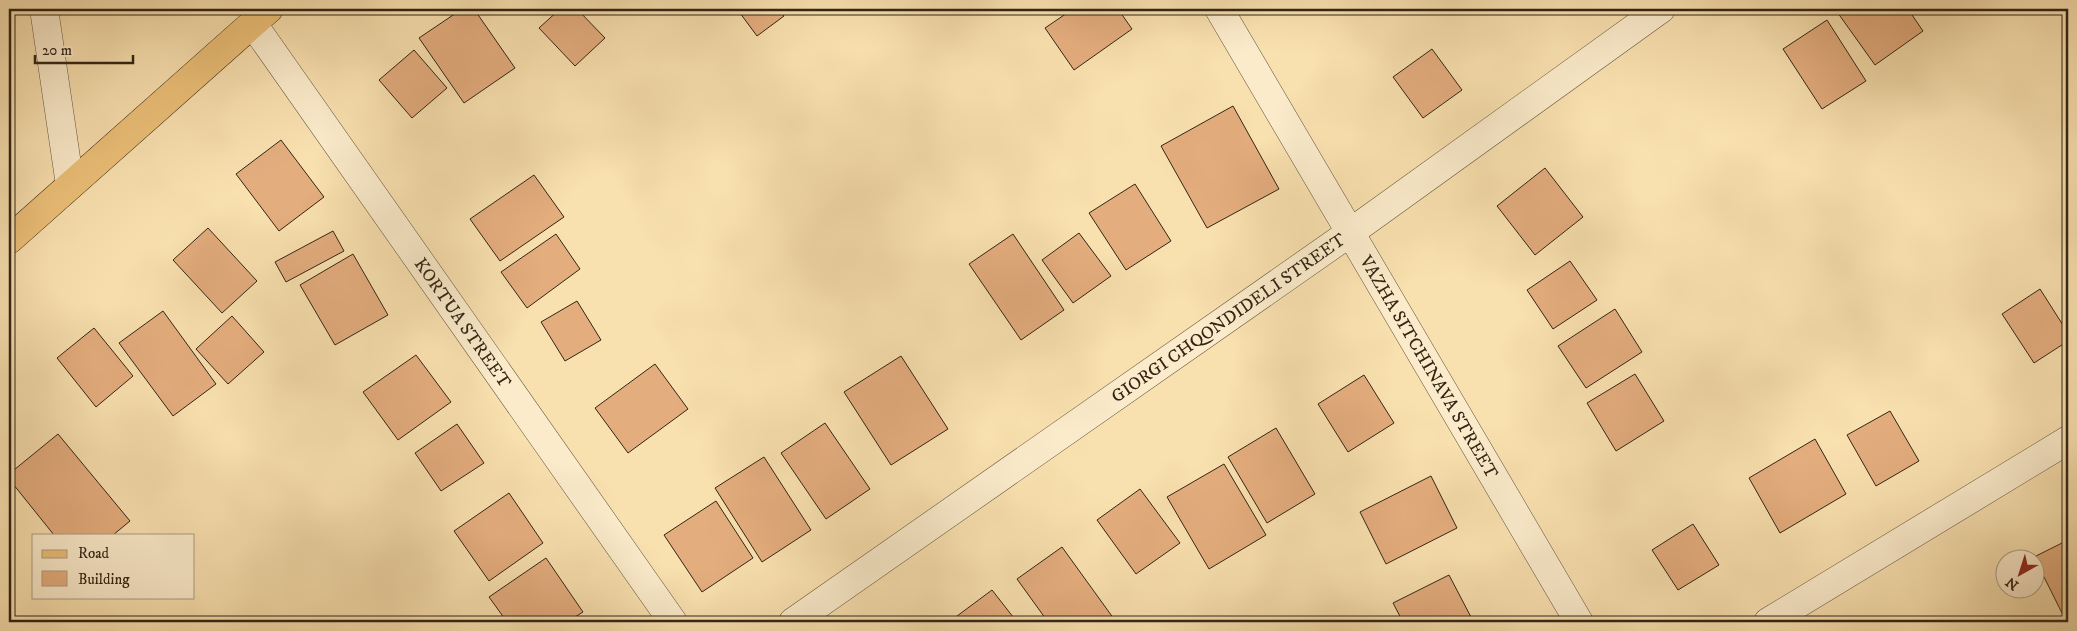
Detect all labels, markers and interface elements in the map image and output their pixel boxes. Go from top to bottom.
scale bar [35,32,132,64]
text: 20 m [42,41,72,60]
street label: GIORGI CHQONDIDELI STREET [1107,229,1350,408]
street label: VAZHA SITCHINAVA STREET [1354,251,1502,483]
street label: KORTUA STREET [409,254,515,393]
legend [32,534,195,598]
text: Road [78,544,110,563]
north arrow [1994,548,2044,598]
text: Building [78,570,130,589]
text: N [2002,572,2023,594]

